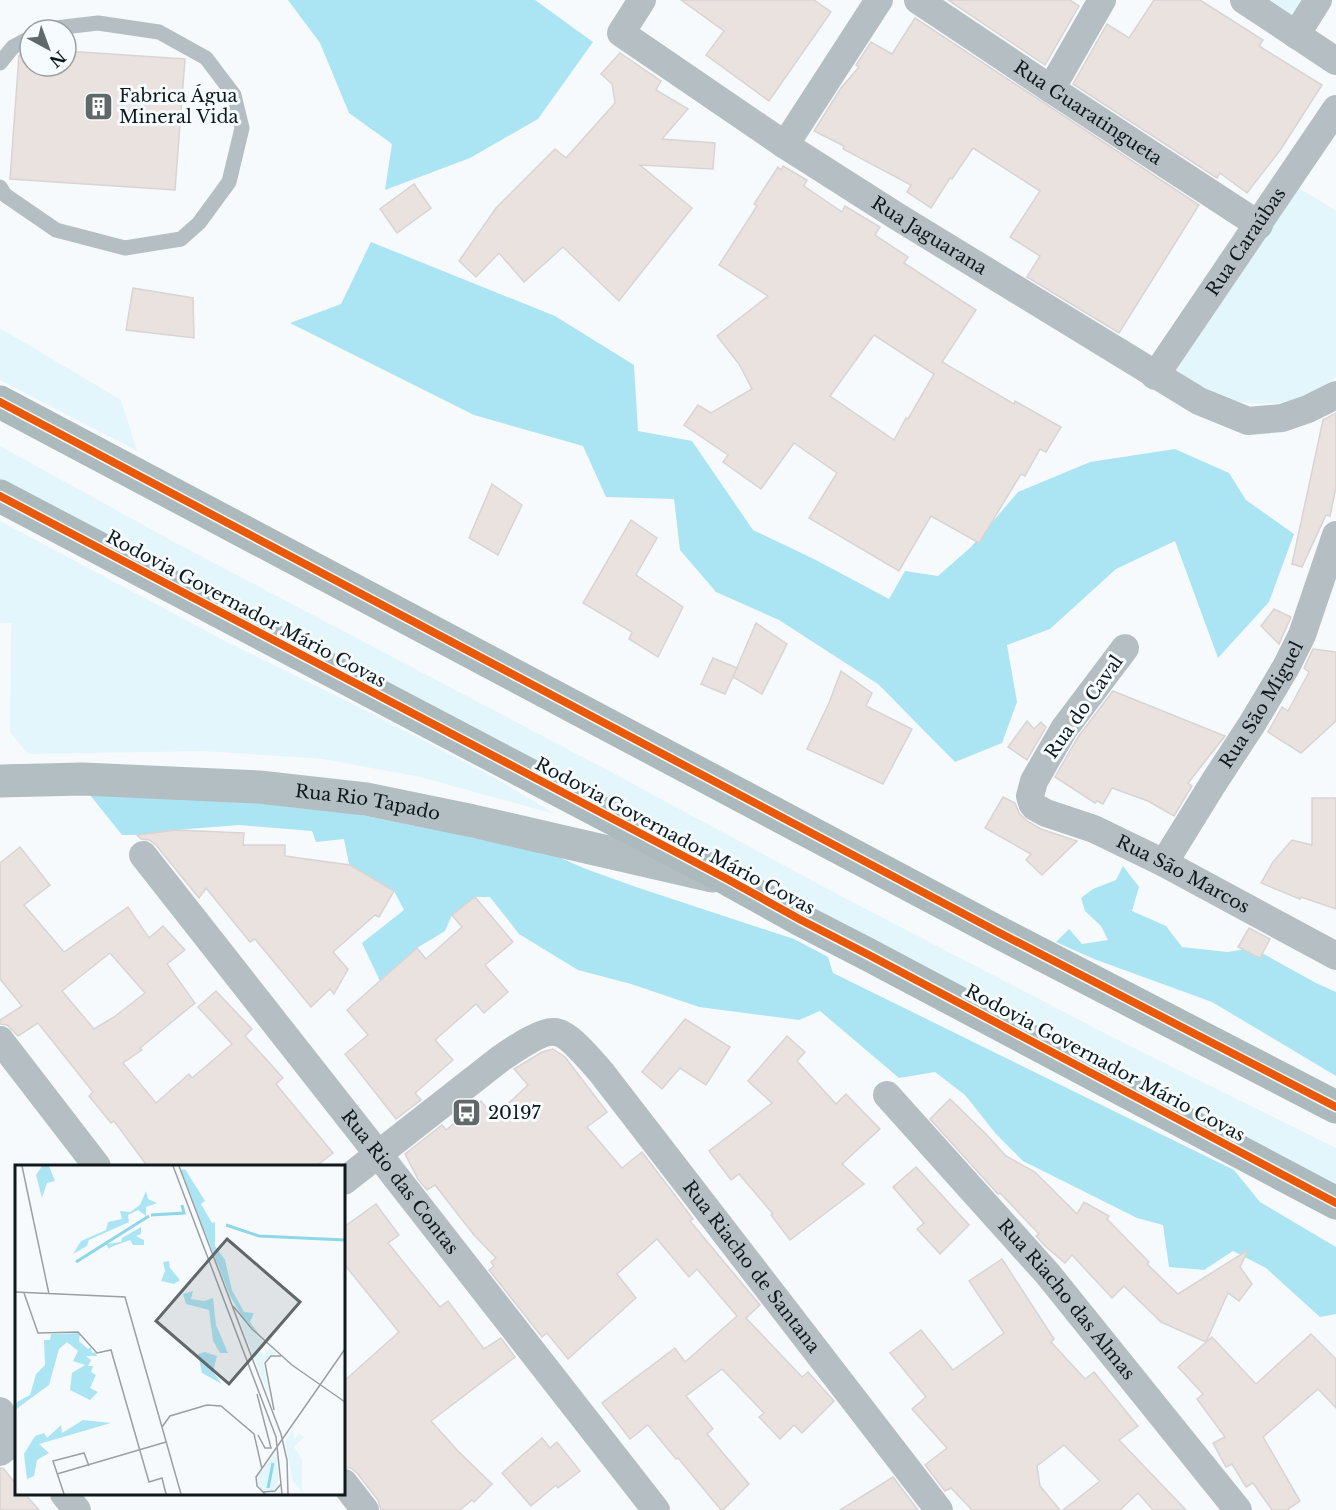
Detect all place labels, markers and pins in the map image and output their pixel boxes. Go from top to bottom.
place label: Fabrica Água Mineral Vida [119,84,239,128]
building icon: Fabrica Água Mineral Vida [82,90,114,122]
bus stop icon: 20197 [451,1097,483,1129]
place label: 20197 [488,1102,542,1124]

